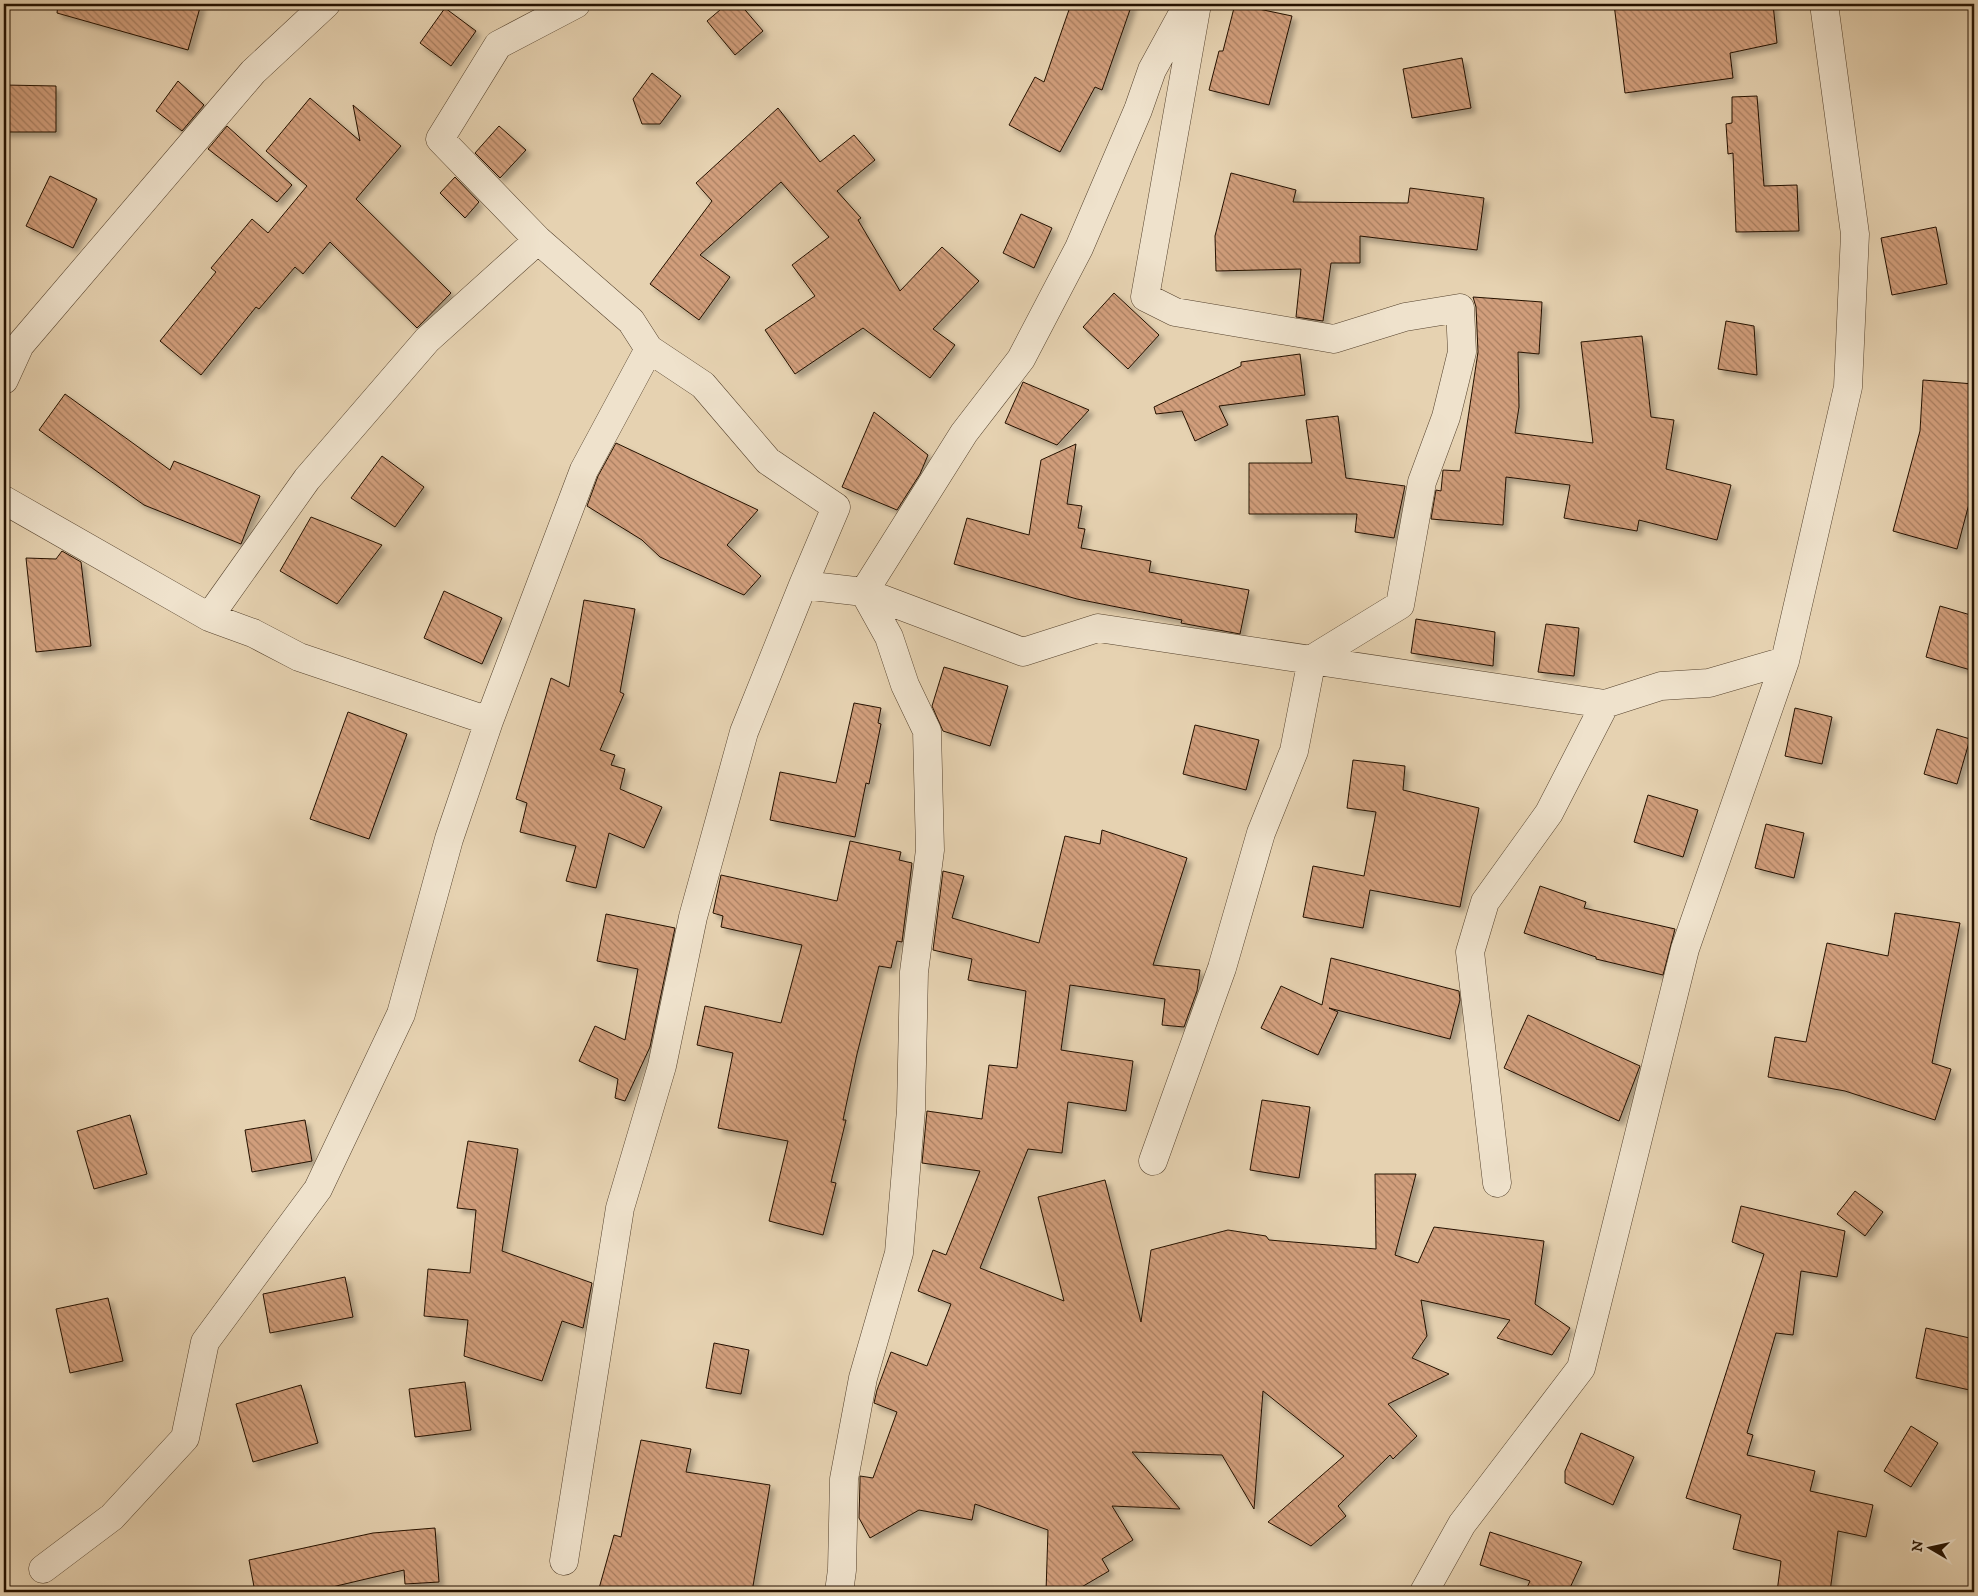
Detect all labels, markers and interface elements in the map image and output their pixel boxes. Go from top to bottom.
north arrow [1906,1524,1956,1574]
text: N [1908,1539,1928,1553]

